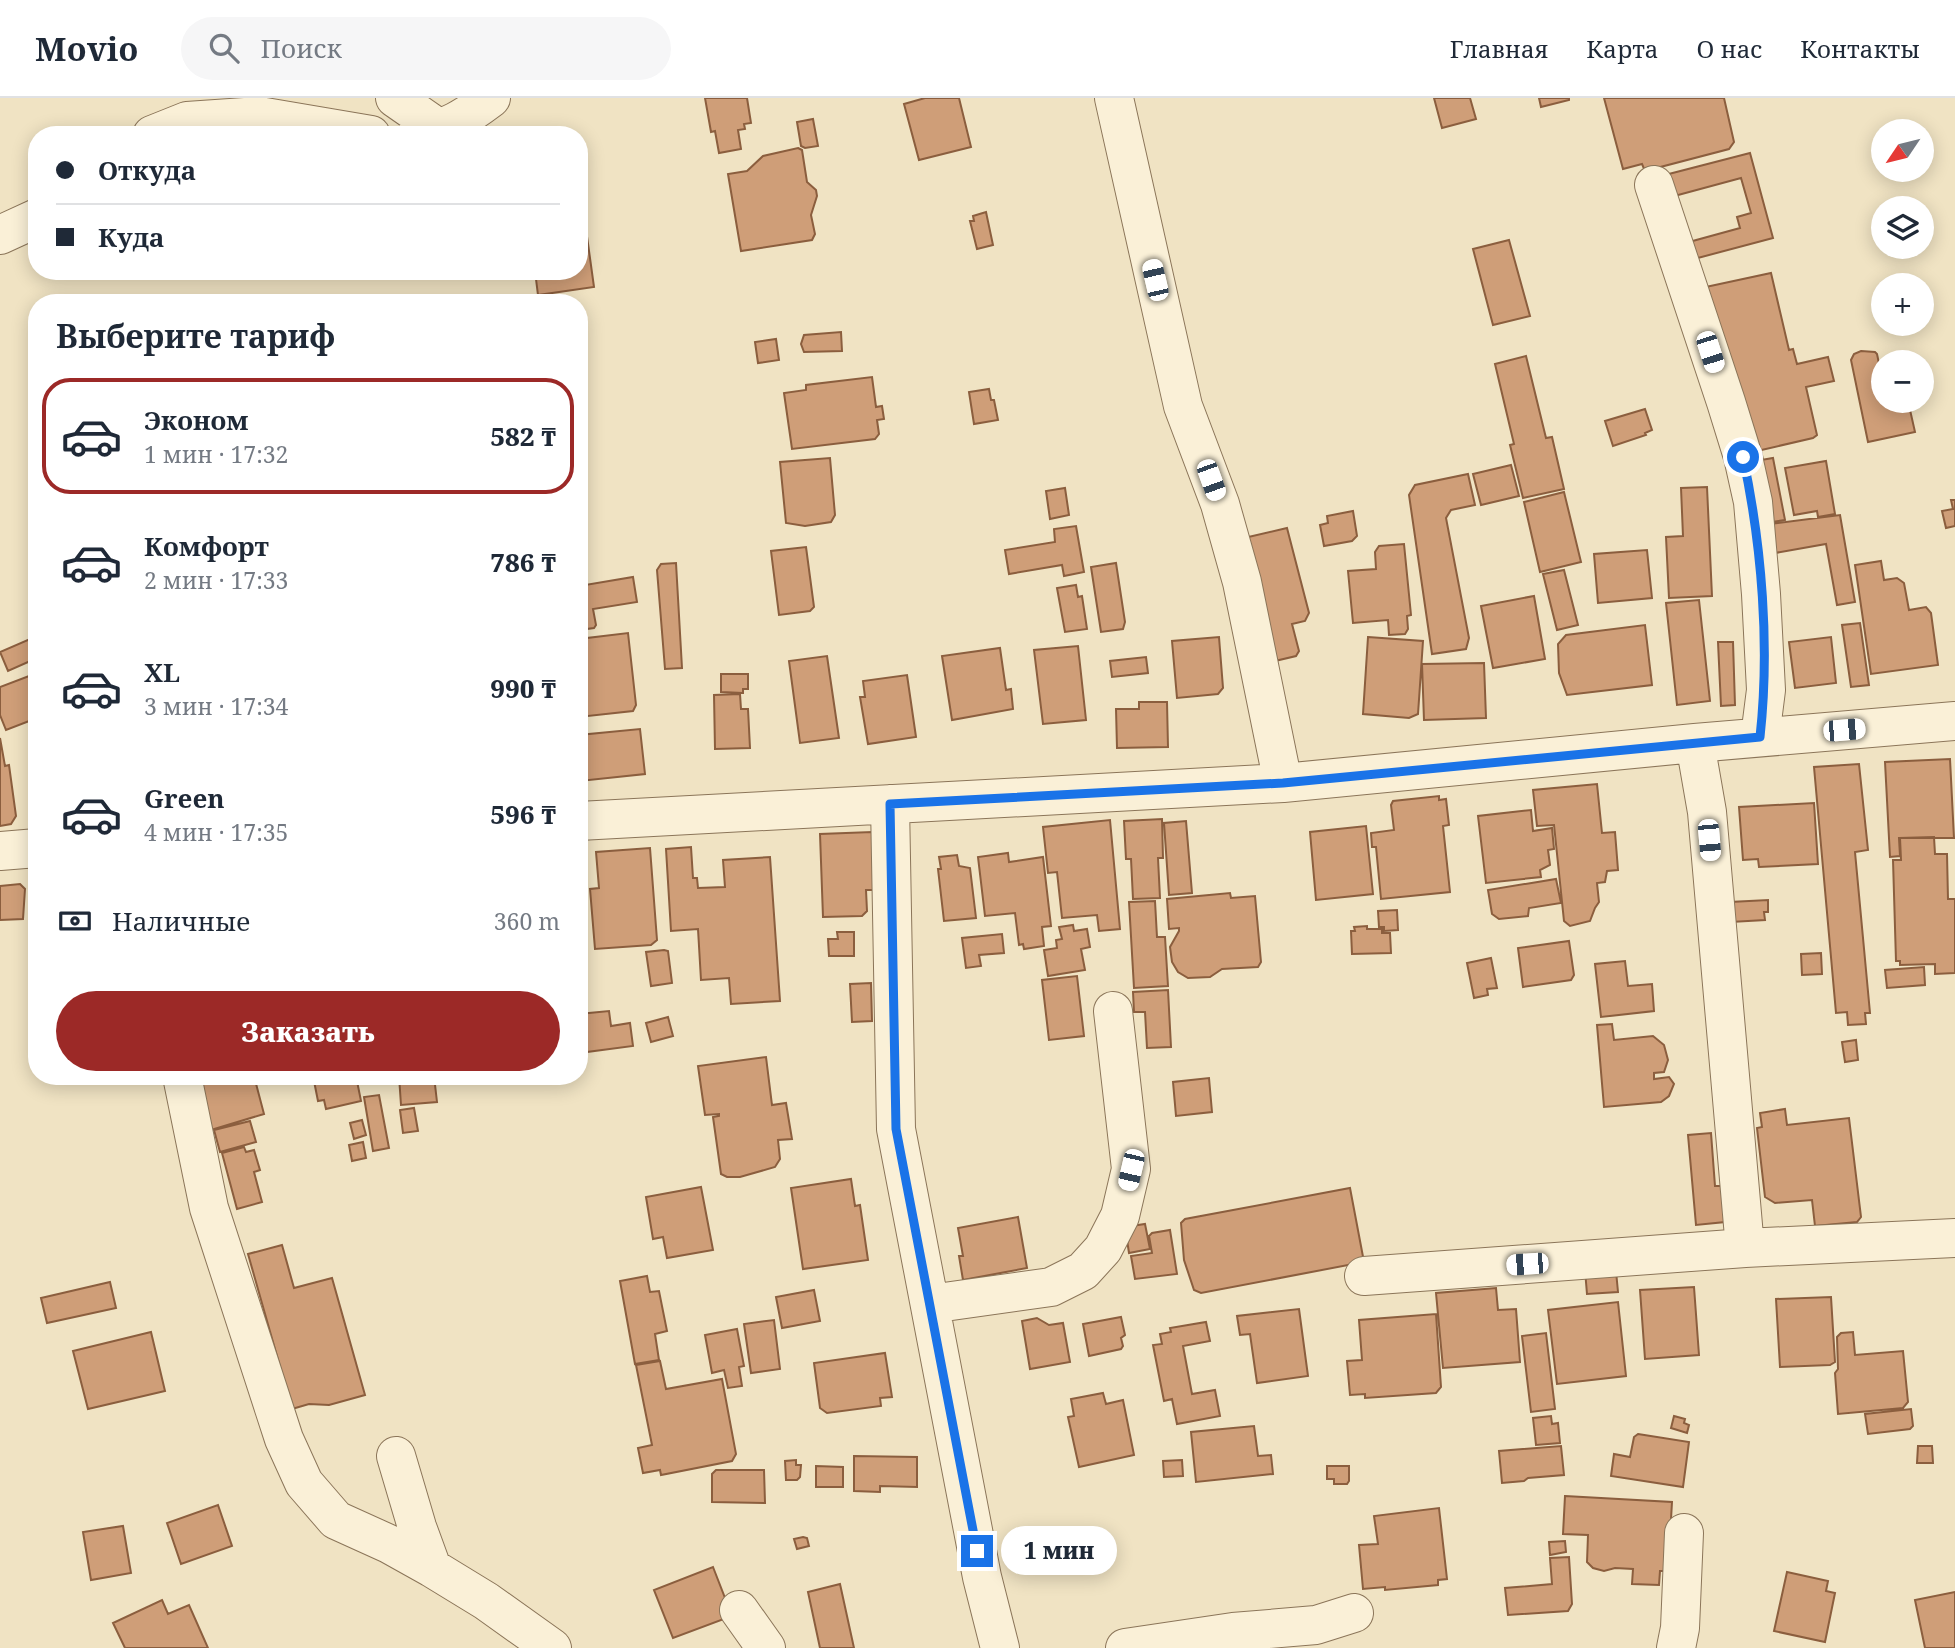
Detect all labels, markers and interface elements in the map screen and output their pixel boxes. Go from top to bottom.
search box [181,17,671,80]
text: Movio [35,26,139,71]
icon: search [205,29,243,67]
text: Поиск [261,30,342,66]
text: Главная [1450,32,1548,65]
text: Карта [1586,32,1659,65]
text: О нас [1697,32,1762,65]
text: Контакты [1800,32,1920,65]
north arrow [1871,119,1934,182]
map controls [1871,119,1934,413]
text: Откуда [98,152,196,188]
button: layers [1871,196,1934,259]
text: Куда [98,219,164,255]
car [1141,257,1170,303]
button: + [1871,273,1934,336]
text: Выберите тариф [56,314,335,357]
car [1694,329,1727,375]
button: − [1871,350,1934,413]
text: Эконом [144,402,248,438]
icon: car [60,405,123,468]
text: 582 ₸ [490,418,556,454]
text: 1 мин · 17:32 [144,438,288,470]
route start [1727,441,1759,473]
car [1194,457,1229,503]
text: Комфорт [144,528,269,564]
icon: car [60,531,123,594]
text: 786 ₸ [490,544,556,580]
text: 2 мин · 17:33 [144,564,288,596]
text: XL [144,654,180,690]
icon: car [60,657,123,720]
text: 990 ₸ [490,670,556,706]
text: 3 мин · 17:34 [144,690,288,722]
car [1823,718,1866,742]
text: Green [144,780,225,816]
icon: car [60,783,123,846]
text: 596 ₸ [490,796,556,832]
text: 4 мин · 17:35 [144,816,288,848]
car [1697,818,1722,862]
icon: cash [56,902,94,940]
text: Наличные [112,903,250,939]
text: 360 m [494,905,560,937]
button: Заказать [56,991,560,1071]
car [1117,1147,1146,1193]
car [1506,1252,1549,1276]
callout: 1 мин [1002,1526,1117,1576]
text: 1 мин [1024,1534,1094,1566]
route end [961,1535,993,1567]

